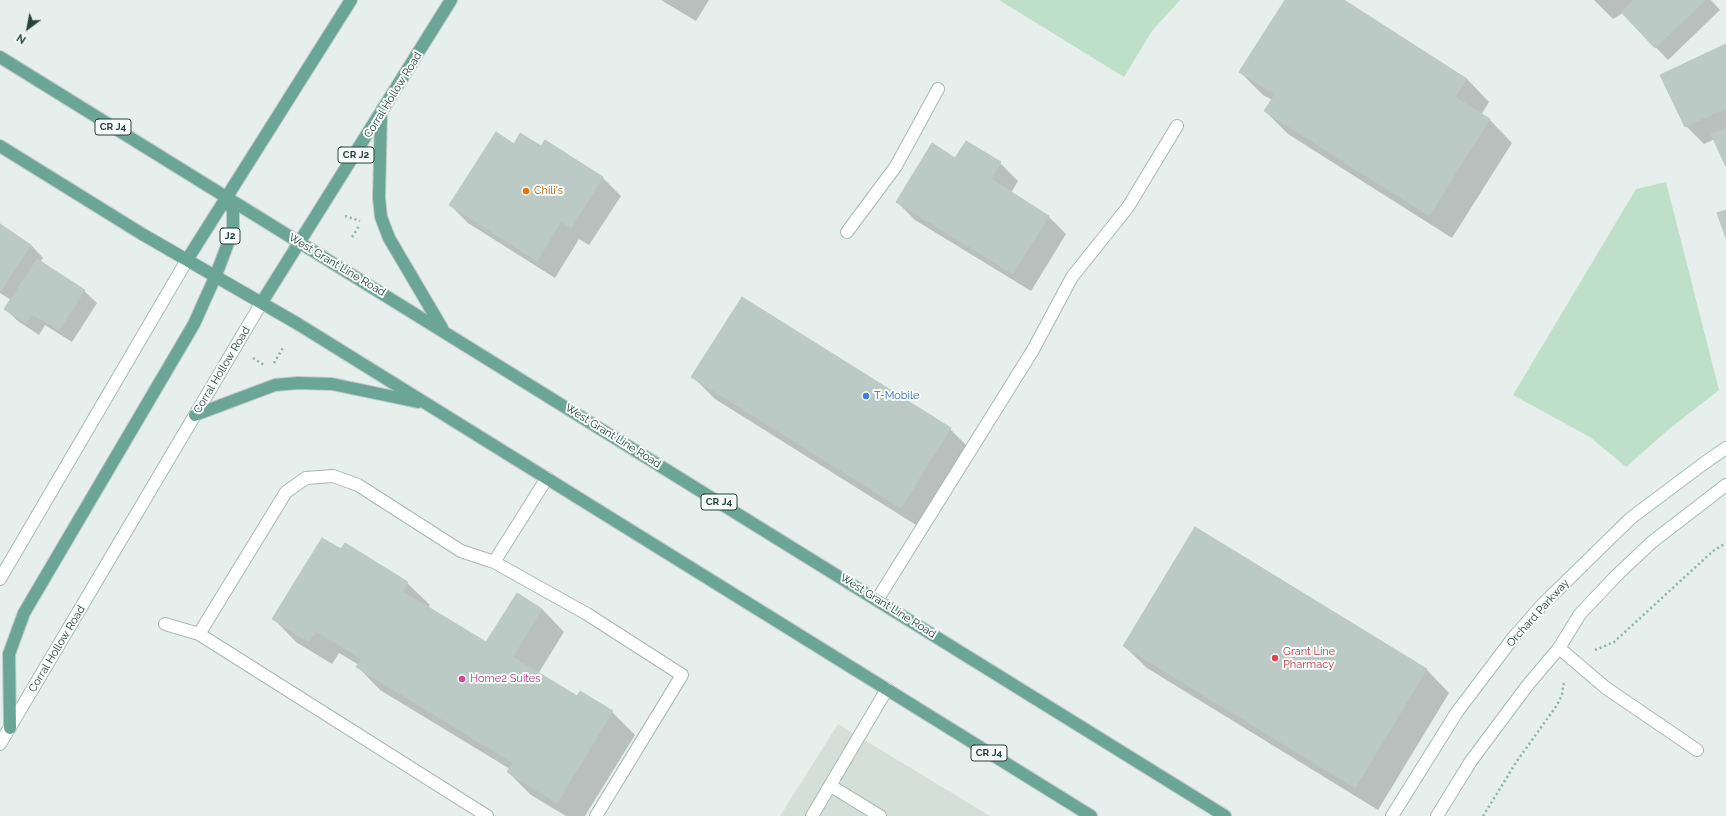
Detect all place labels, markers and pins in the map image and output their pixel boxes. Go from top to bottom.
place label: Chili's [534,184,563,198]
marker: Chili's [521,186,531,196]
place label: T-Mobile [874,389,919,403]
marker: T-Mobile [861,391,871,401]
place label: Grant Line Pharmacy [1283,645,1335,671]
marker: Grant Line Pharmacy [1270,653,1280,663]
place label: Home2 Suites [470,672,541,686]
marker: Home2 Suites [457,674,467,684]

